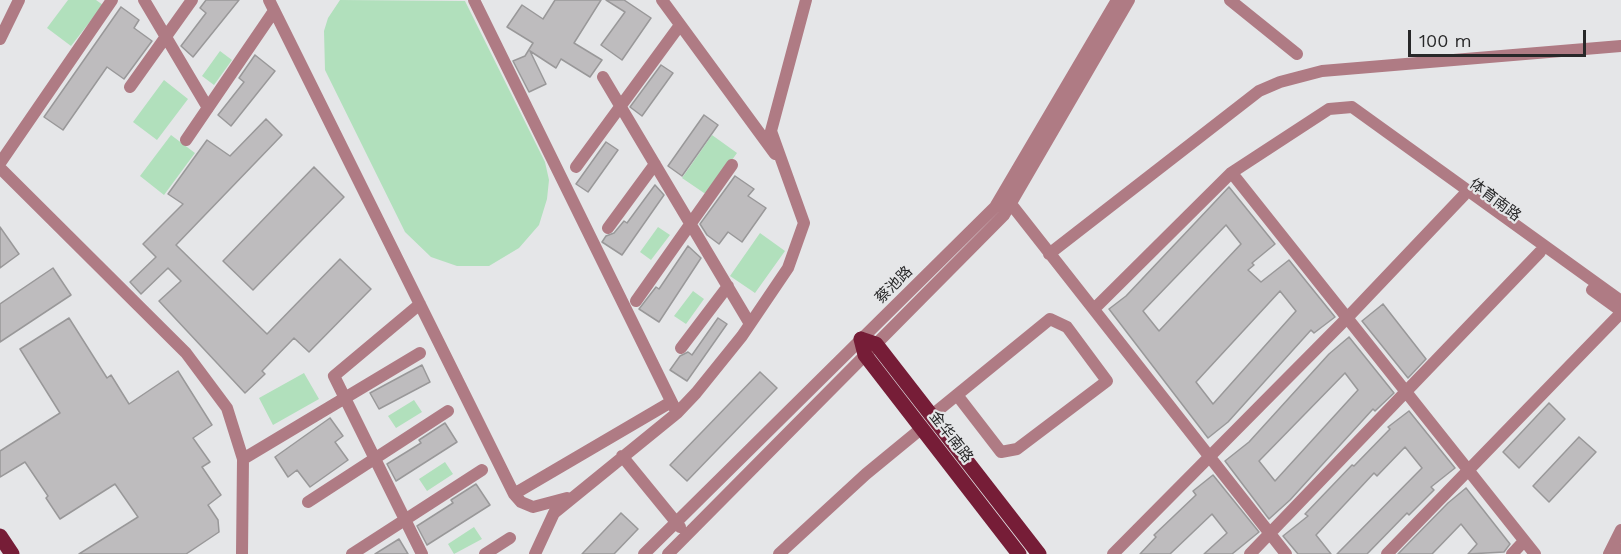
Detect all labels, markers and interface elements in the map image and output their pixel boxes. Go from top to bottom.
scale bar [1411,18,1590,56]
text: 100 m [1419,30,1472,51]
street label: 体育南路 [1466,175,1524,225]
street label: 蔡池路 [872,263,916,307]
street label: 金华南路 [925,408,977,466]

